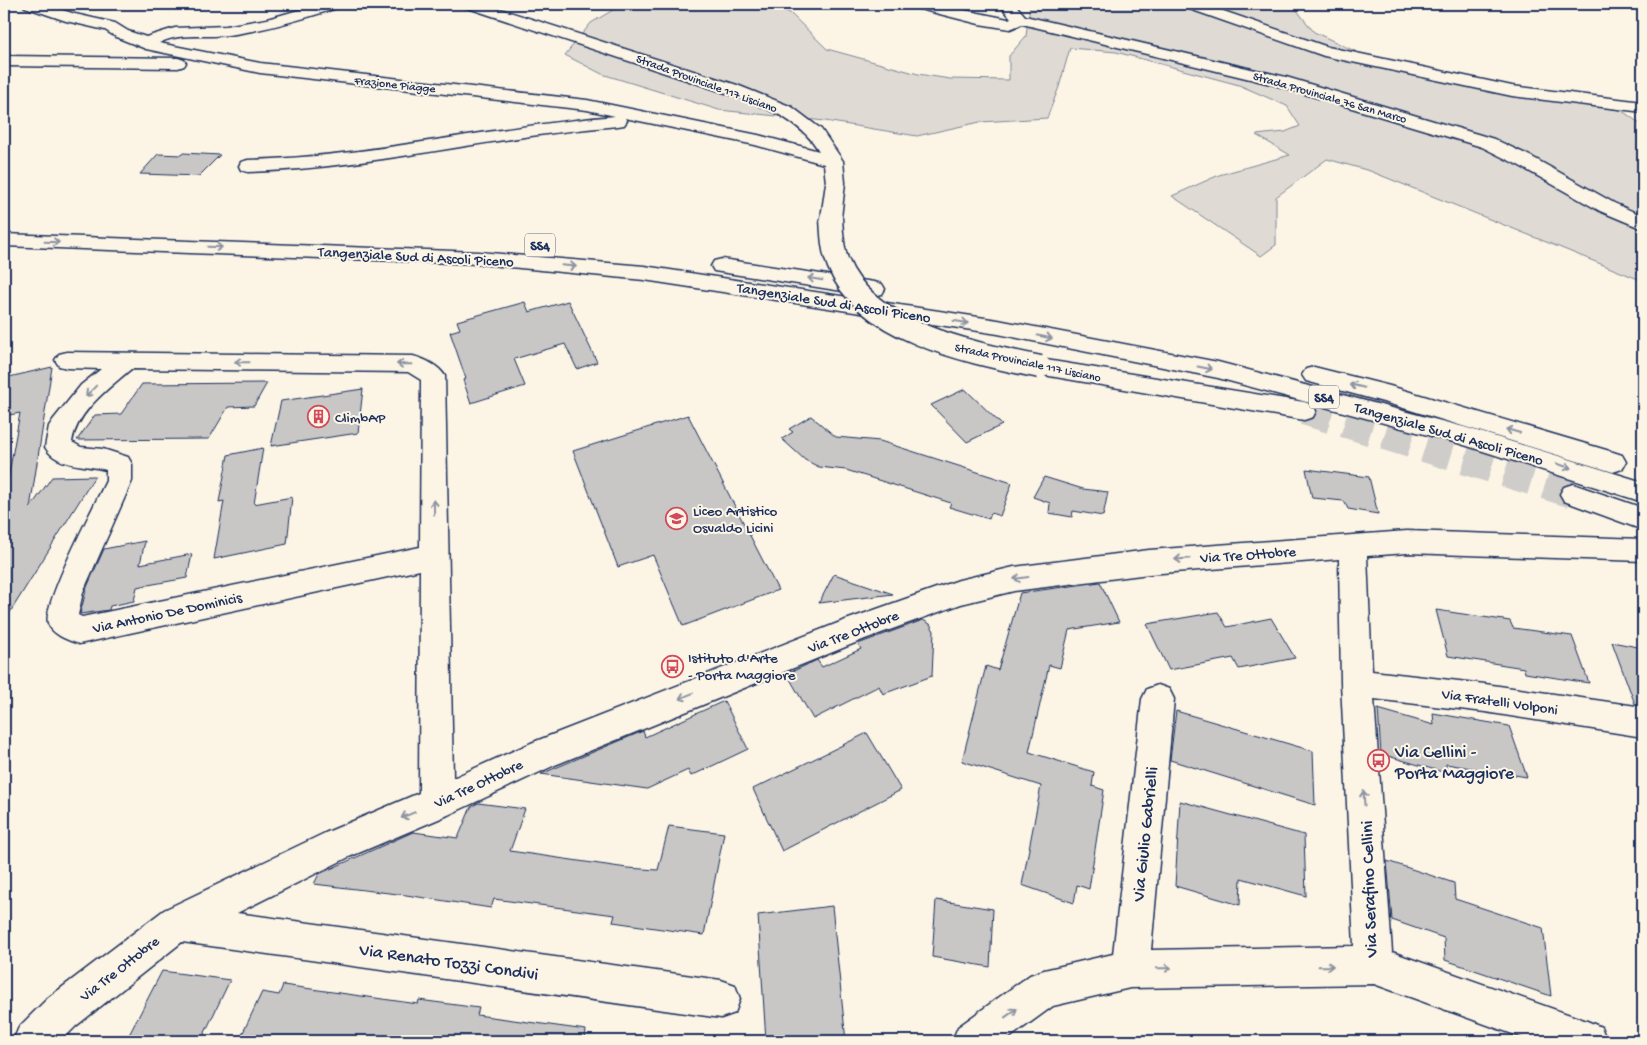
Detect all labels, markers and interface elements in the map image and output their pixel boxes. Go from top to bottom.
street label: Strada Provinciale 117 Lisciano [634,53,779,117]
street label: Strada Provinciale 76 San Marco [1251,70,1408,128]
street label: Frazione Piagge [352,75,437,97]
road number: SS4 [525,234,555,256]
one-way arrow [44,237,60,246]
one-way arrow [206,242,223,252]
street label: Tangenziale Sud di Ascoli Piceno [317,244,514,272]
one-way arrow [561,261,577,271]
one-way arrow [807,273,823,283]
street label: Tangenziale Sud di Ascoli Piceno [734,280,932,328]
one-way arrow [953,317,969,327]
one-way arrow [1037,332,1053,342]
street label: Strada Provinciale 117 Lisciano [953,342,1102,386]
one-way arrow [234,357,250,367]
one-way arrow [396,359,412,369]
one-way arrow [1196,363,1212,373]
one-way arrow [1350,381,1366,390]
one-way arrow [85,385,97,397]
road number: SS4 [1309,386,1339,408]
street label: Tangenziale Sud di Ascoli Piceno [1351,399,1545,471]
building icon: ClimbAP [307,405,331,429]
place label: ClimbAP [335,410,386,428]
one-way arrow [1506,425,1522,435]
one-way arrow [1556,462,1572,472]
one-way arrow [429,499,439,515]
place label: Liceo Artistico Osvaldo Licini [693,503,777,538]
school or university icon: Liceo Artistico Osvaldo Licini [665,507,689,531]
street label: Via Tre Ottobre [1199,544,1297,568]
one-way arrow [1174,554,1190,564]
one-way arrow [1013,574,1029,584]
street label: Via Antonio De Dominicis [90,589,244,639]
street label: Via Tre Ottobre [805,607,902,659]
place label: Istituto d'Arte - Porta Maggiore [688,650,796,685]
bus stop icon: Istituto d'Arte - Porta Maggiore [660,654,684,678]
street label: Via Fratelli Volponi [1440,686,1559,720]
one-way arrow [679,693,694,702]
place label: Via Cellini - Porta Maggiore [1394,743,1515,785]
bus stop icon: Via Cellini - Porta Maggiore [1367,749,1391,773]
street label: Via Tre Ottobre [431,756,526,814]
street label: Via Giulio Gabrielli [1129,766,1164,904]
one-way arrow [1359,790,1368,806]
one-way arrow [401,810,416,820]
street label: Via Serafino Cellini [1358,820,1383,959]
street label: Via Tre Ottobre [76,933,164,1007]
street label: Via Renato Tozzi Condivi [357,940,540,986]
one-way arrow [1318,961,1334,971]
one-way arrow [1156,964,1172,973]
one-way arrow [1004,1007,1018,1018]

